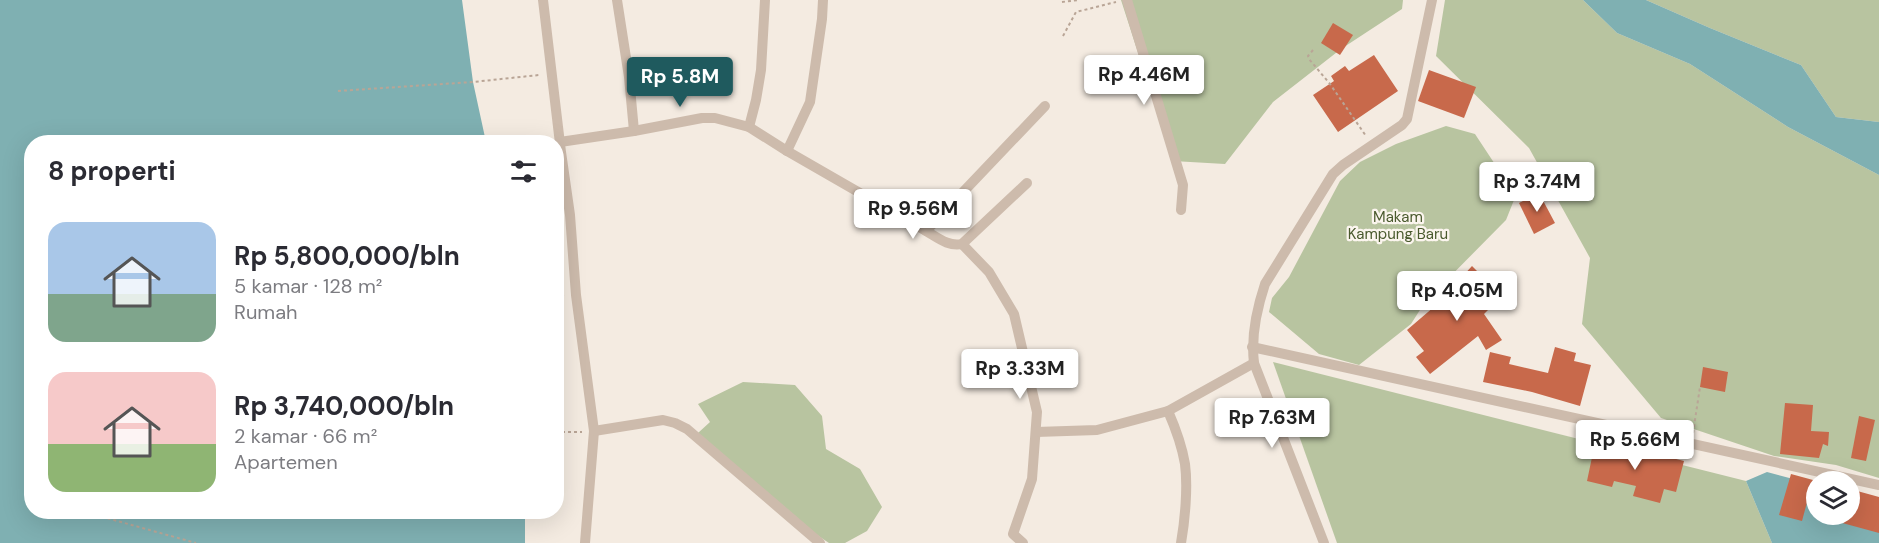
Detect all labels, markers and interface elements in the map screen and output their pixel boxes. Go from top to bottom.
pin: Rp 4.46M [1082,55,1206,106]
pin: Rp 5.8M [625,57,735,108]
text: Rp 4.46M [1098,61,1190,87]
text: Rp 5.8M [641,63,719,89]
text: 8 properti [48,154,176,188]
icon: filters [507,155,540,188]
pin: Rp 3.74M [1475,162,1599,213]
text: Rp 3.74M [1493,168,1581,194]
pin: Rp 9.56M [851,189,975,240]
text: Rp 9.56M [868,195,958,221]
park label: Makam Kampung Baru [1348,207,1448,244]
text: Rp 5,800,000/bln [234,239,460,273]
icon: home [96,246,168,318]
pin: Rp 4.05M [1395,271,1519,322]
text: 5 kamar · 128 m² [234,273,382,299]
text: Rp 4.05M [1411,277,1503,303]
text: Rumah [234,299,298,325]
pin: Rp 3.33M [958,349,1082,400]
text: Rp 3.33M [975,355,1065,381]
text: Rp 3,740,000/bln [234,389,454,423]
icon: home [96,396,168,468]
pin: Rp 7.63M [1210,398,1334,449]
text: Rp 7.63M [1229,404,1315,430]
pin: Rp 5.66M [1573,420,1697,471]
text: 2 kamar · 66 m² [234,423,377,449]
text: Rp 5.66M [1590,426,1680,452]
text: Apartemen [234,449,338,475]
map controls [1806,471,1860,525]
button: layers [1806,471,1860,525]

